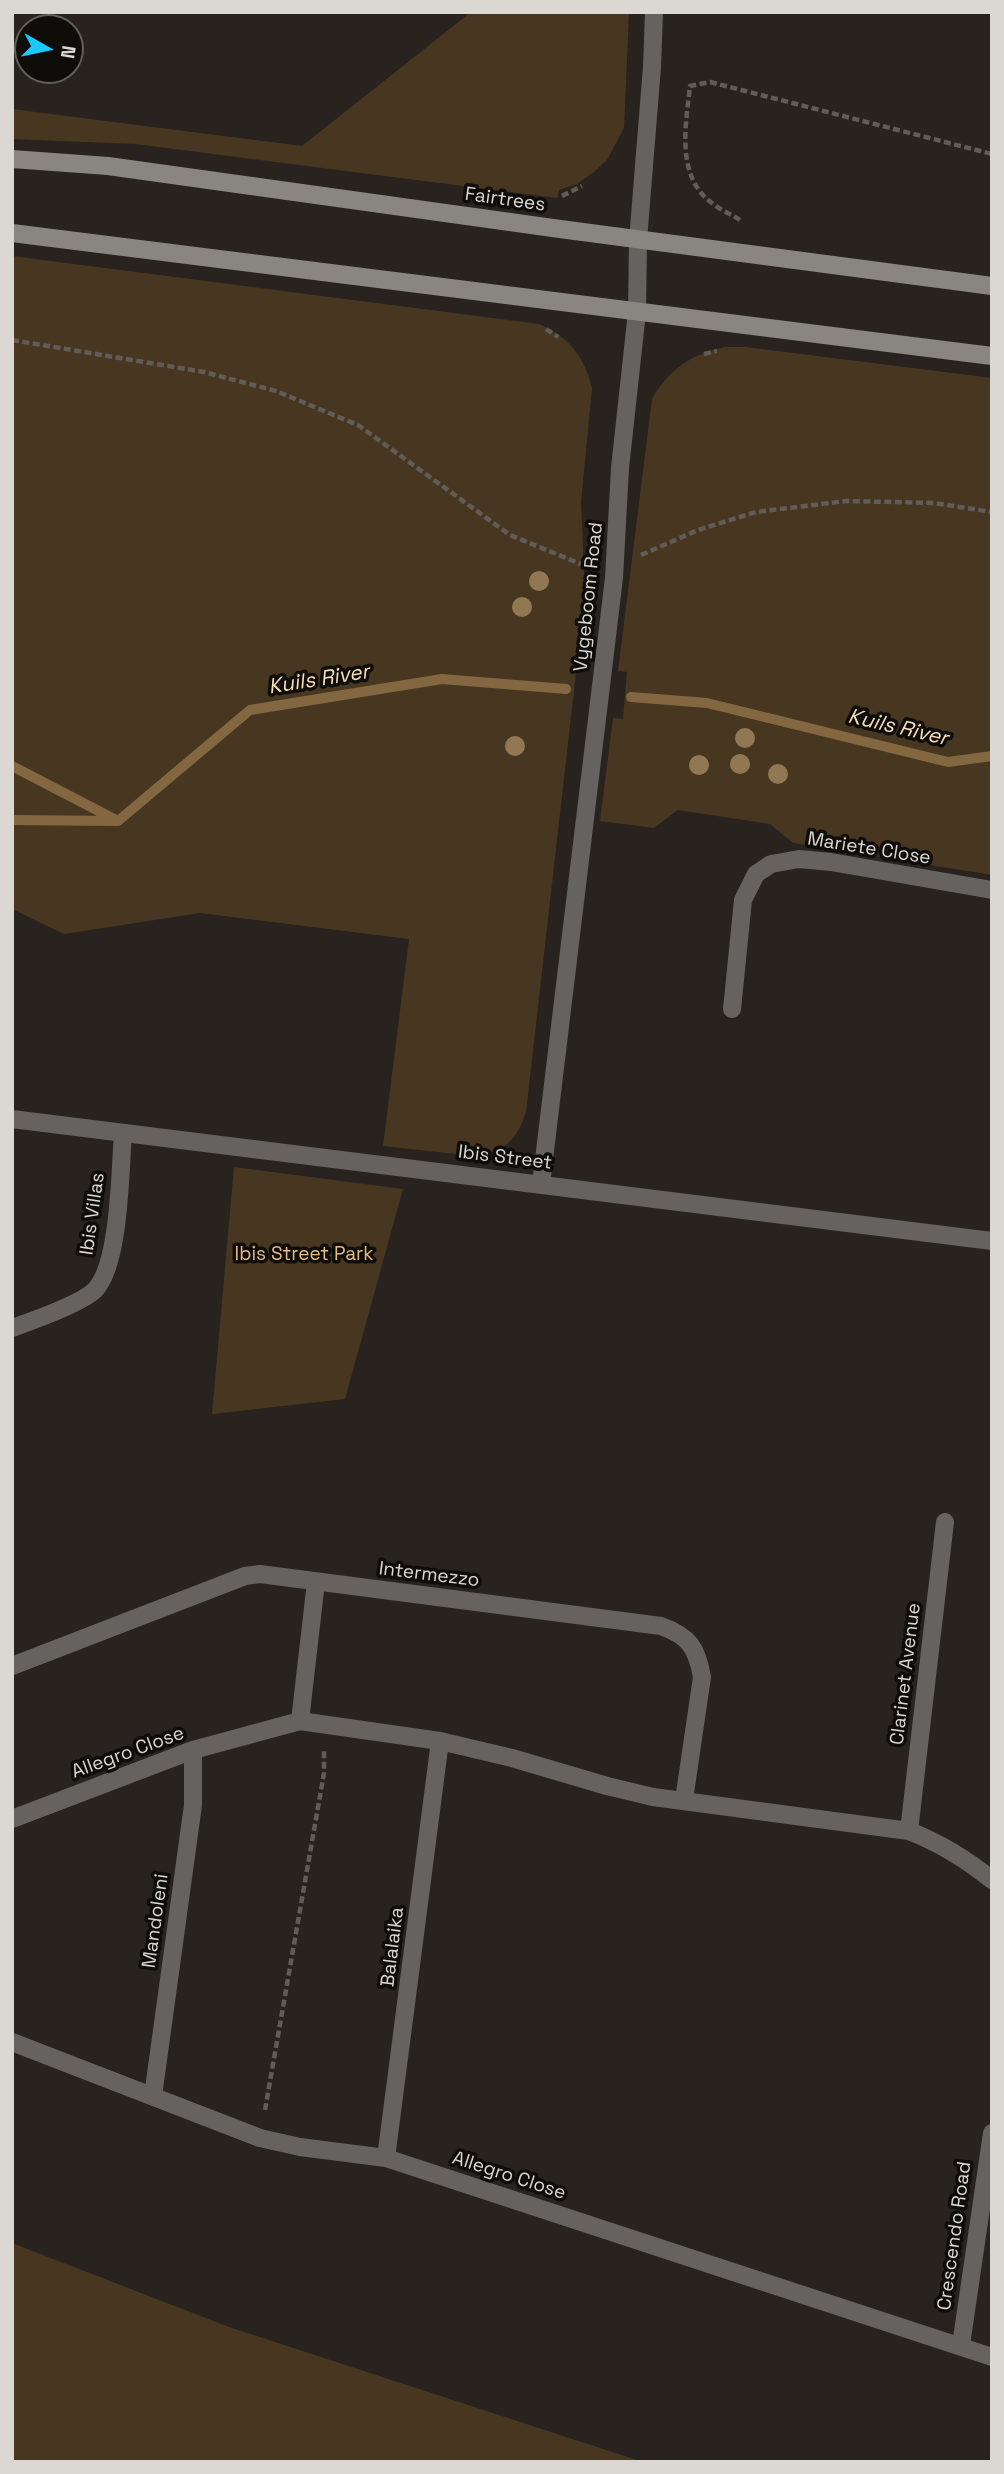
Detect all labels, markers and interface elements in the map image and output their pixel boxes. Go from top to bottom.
north arrow [14,14,84,84]
text: N [55,44,82,60]
street label: Fairtrees [463,183,547,217]
street label: Vygeboom Road [570,521,608,673]
water label: Kuils River [267,660,371,700]
water label: Kuils River [846,704,950,752]
street label: Mariete Close [806,828,932,870]
street label: Ibis Street [457,1141,553,1175]
street label: Ibis Villas [76,1171,110,1257]
park label: Ibis Street Park [235,1244,373,1266]
street label: Intermezzo [377,1558,481,1592]
street label: Clarinet Avenue [886,1602,926,1746]
street label: Allegro Close [69,1722,187,1784]
street label: Mandoleni [138,1872,174,1970]
street label: Balalaika [377,1906,409,1988]
street label: Allegro Close [449,2147,569,2205]
street label: Crescendo Road [933,2160,977,2312]

